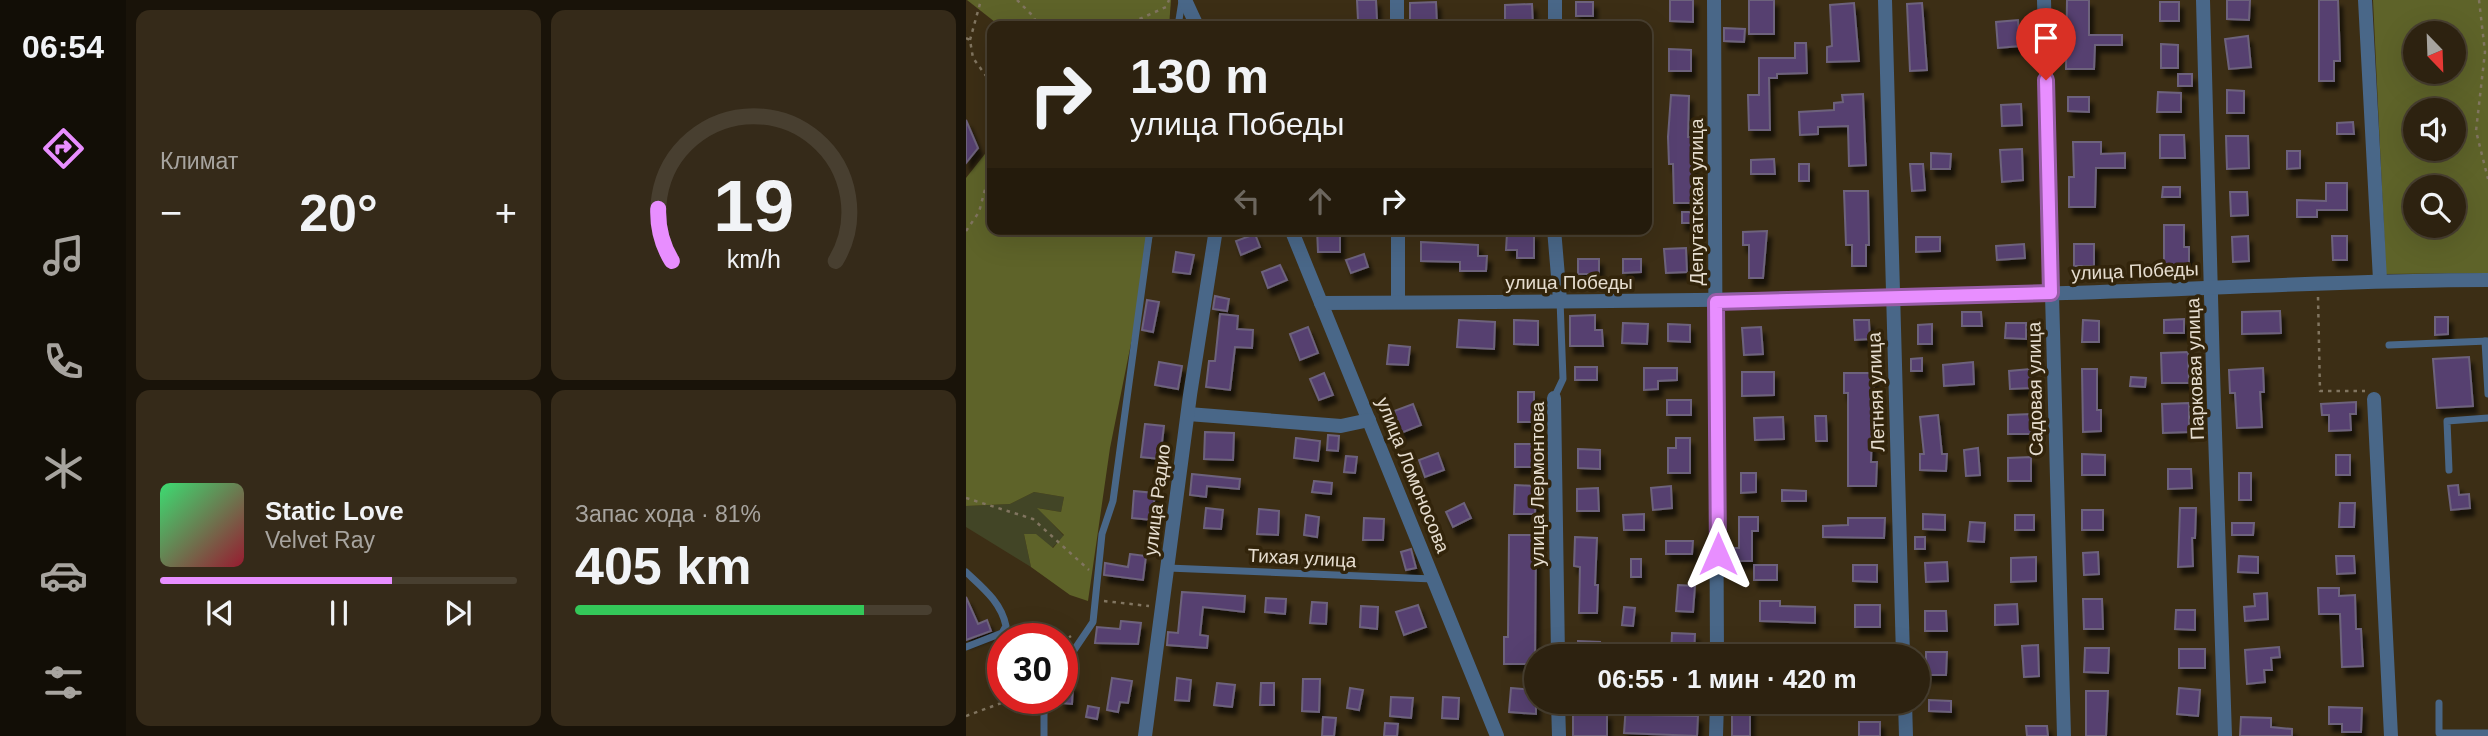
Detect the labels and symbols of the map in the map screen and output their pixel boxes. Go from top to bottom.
pin [2016,8,2076,80]
north arrow [2403,21,2466,84]
street label: Депутатская улица [1686,118,1707,285]
street label: улица Победы [2071,258,2199,284]
street label: улица Победы [1505,272,1633,293]
street label: Парковая улица [2182,297,2208,440]
street label: Садовая улица [2023,321,2047,456]
street label: Летняя улица [1863,331,1889,452]
street label: улица Ломоносова [1372,394,1454,556]
street label: улица Лермонтова [1527,401,1548,566]
street label: улица Радио [1140,443,1174,557]
position arrow [1681,517,1755,591]
street label: Тихая улица [1247,545,1357,571]
speed limit sign: 30 [987,623,1078,714]

